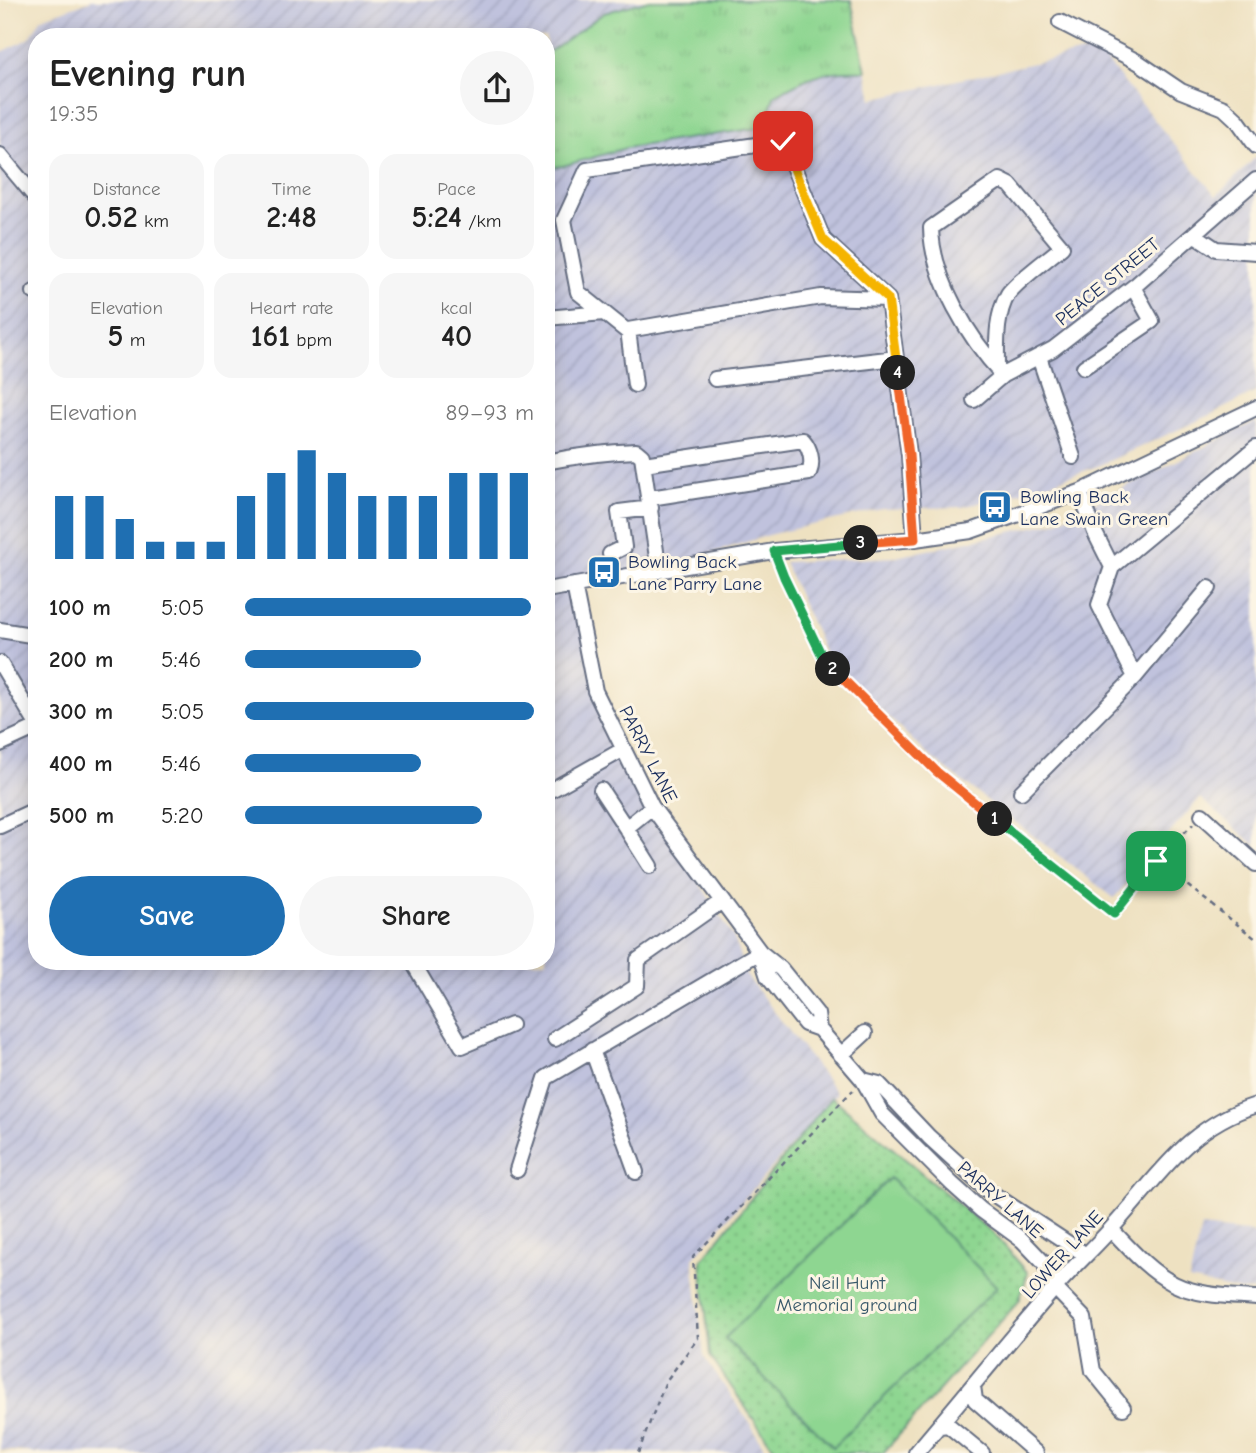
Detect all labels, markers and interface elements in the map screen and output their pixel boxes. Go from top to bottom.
button: share [460,51,534,125]
text: Evening run [49,52,246,96]
text: 19:35 [49,100,99,127]
pin [753,111,813,171]
icon: check [764,122,802,160]
text: Distance [92,178,161,200]
text: Time [272,178,311,200]
text: Pace [437,178,476,200]
text: 0.52 [84,200,138,235]
text: 2:48 [266,200,317,235]
text: 5:24 [412,200,462,235]
text: km [138,210,169,232]
text: /km [462,210,501,232]
street label: PEACE STREET [1051,233,1164,330]
text: Elevation [90,297,163,319]
text: Heart rate [250,297,333,319]
text: kcal [441,297,472,319]
text: 5 [108,319,123,354]
text: 161 [251,319,290,354]
text: 40 [441,319,472,354]
text: m [123,329,146,351]
text: bpm [290,329,332,351]
pin: 4 [880,356,916,390]
text: 4 [893,361,902,383]
text: Elevation [49,399,137,426]
text: 89–93 m [446,399,534,426]
place label: Bowling Back Lane Swain Green [1020,486,1168,530]
bus stop icon: Bowling Back Lane Swain Green [976,488,1014,526]
pin: 3 [844,526,878,560]
text: 3 [856,531,865,553]
place label: Bowling Back Lane Parry Lane [628,551,762,595]
bus stop icon: Bowling Back Lane Parry Lane [585,553,623,591]
text: 100 m [49,594,111,621]
text: 5:05 [161,594,204,621]
text: 200 m [49,646,113,673]
text: 5:46 [161,646,201,673]
pin: 2 [816,652,850,686]
text: 2 [828,657,837,679]
text: 300 m [49,698,113,725]
text: 5:05 [161,698,204,725]
street label: PARRY LANE [614,702,682,807]
text: 400 m [49,750,113,777]
text: 5:46 [161,750,201,777]
text: 500 m [49,802,114,829]
text: 5:20 [161,802,204,829]
pin: 1 [978,802,1012,836]
text: 1 [991,807,998,829]
pin [1126,831,1186,891]
icon: arrive [1137,842,1175,880]
button: Save [49,876,285,956]
button: Share [299,876,534,956]
street label: PARRY LANE [953,1157,1047,1243]
street label: LOWER LANE [1017,1206,1108,1303]
park label: Neil Hunt Memorial ground [777,1272,918,1316]

